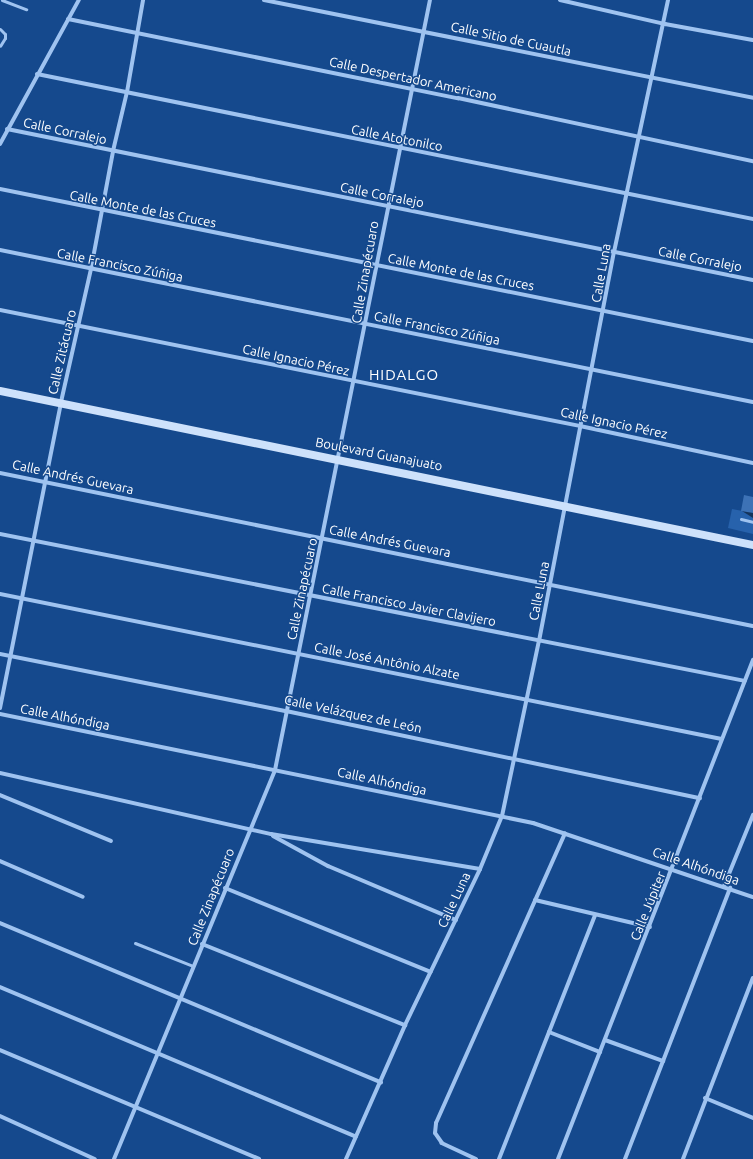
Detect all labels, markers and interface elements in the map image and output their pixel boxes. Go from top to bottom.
street label: Calle Sitio de Cuautla [449,19,573,59]
street label: Calle Despertador Americano [328,54,498,104]
street label: Calle Corralejo [22,115,108,147]
street label: Calle Atotonilco [350,121,444,155]
street label: Calle Corralejo [339,179,425,211]
street label: Calle Monte de las Cruces [68,187,218,231]
street label: Calle Zinapécuaro [348,220,382,324]
street label: Calle Luna [588,242,614,304]
street label: Calle Corralejo [657,243,743,275]
street label: Calle Francisco Zúñiga [56,245,184,285]
street label: Calle Monte de las Cruces [386,250,536,294]
street label: Calle Zitácuaro [45,308,79,396]
street label: Calle Francisco Zúñiga [373,308,501,348]
street label: Calle Ignacio Pérez [241,341,351,379]
district label: HIDALGO [369,366,439,384]
street label: Calle Ignacio Pérez [559,404,669,442]
street label: Boulevard Guanajuato [314,434,444,474]
street label: Calle Andrés Guevara [11,457,135,497]
street label: Calle Andrés Guevara [328,522,452,560]
street label: Calle Zinapécuaro [284,537,320,641]
street label: Calle Luna [526,560,552,622]
street label: Calle Francisco Javier Clavijero [321,580,497,630]
street label: Calle José Antônio Alzate [313,639,461,683]
street label: Calle Velázquez de León [283,692,423,736]
street label: Calle Alhóndiga [19,701,111,733]
street label: Calle Alhóndiga [336,764,428,798]
street label: Calle Alhóndiga [651,844,741,888]
street label: Calle Zinapécuaro [184,846,238,948]
street label: Calle Júpiter [627,869,669,943]
street label: Calle Luna [434,870,474,930]

